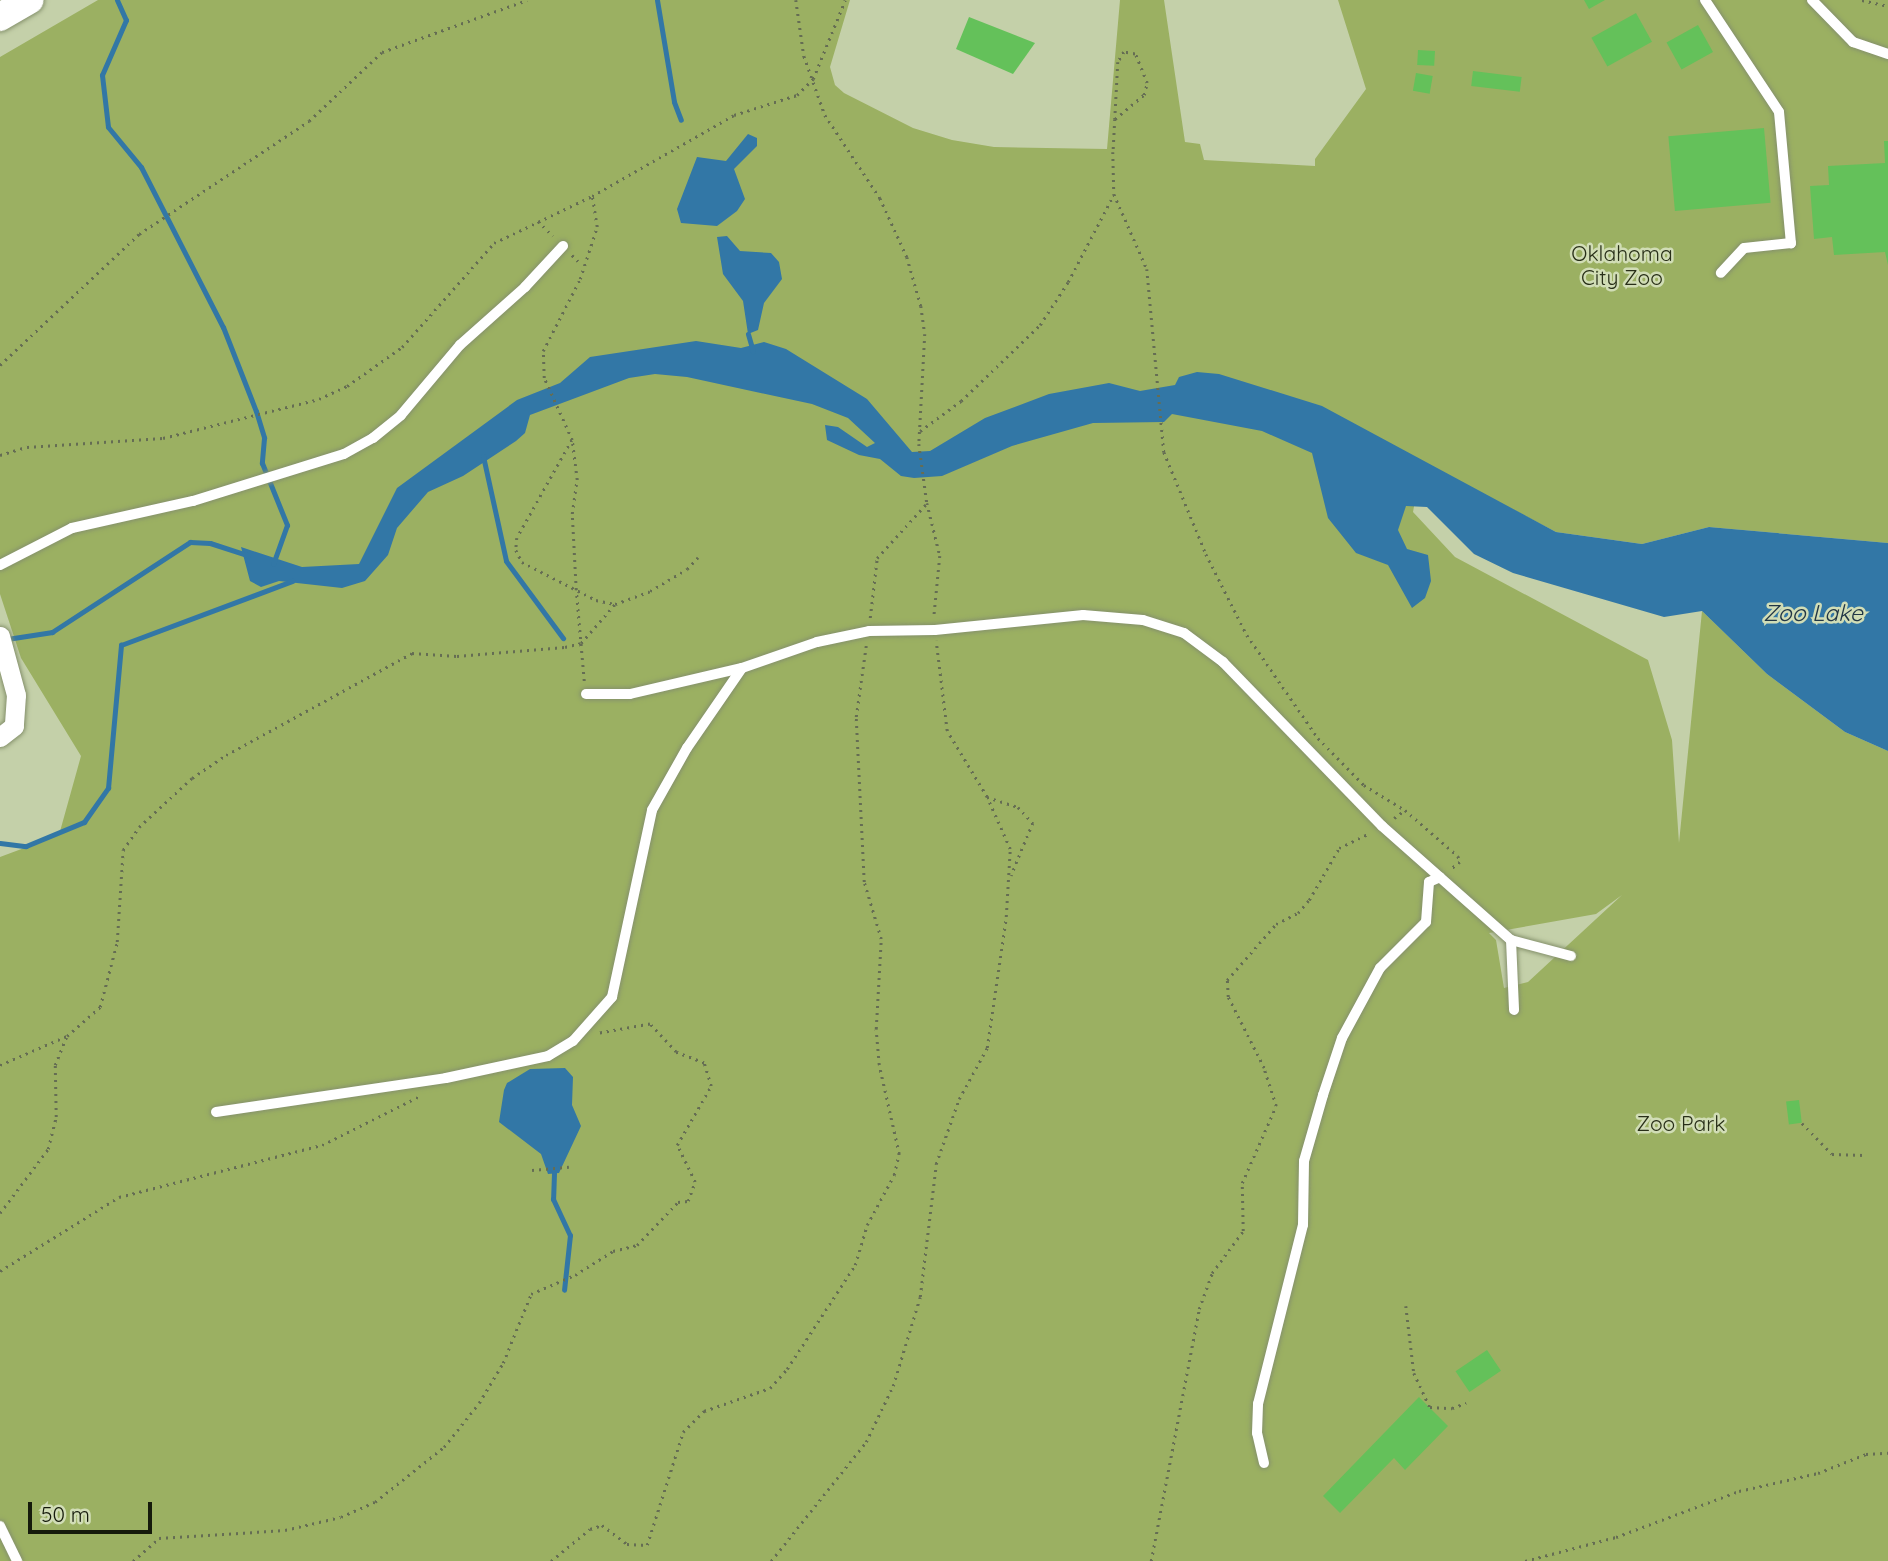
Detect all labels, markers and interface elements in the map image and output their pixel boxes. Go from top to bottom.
park label: Oklahoma City Zoo [1571,240,1673,290]
water label: Zoo Lake [1763,599,1863,627]
park label: Zoo Park [1637,1110,1725,1136]
scale bar [32,1488,156,1532]
text: 50 m [41,1501,90,1527]

